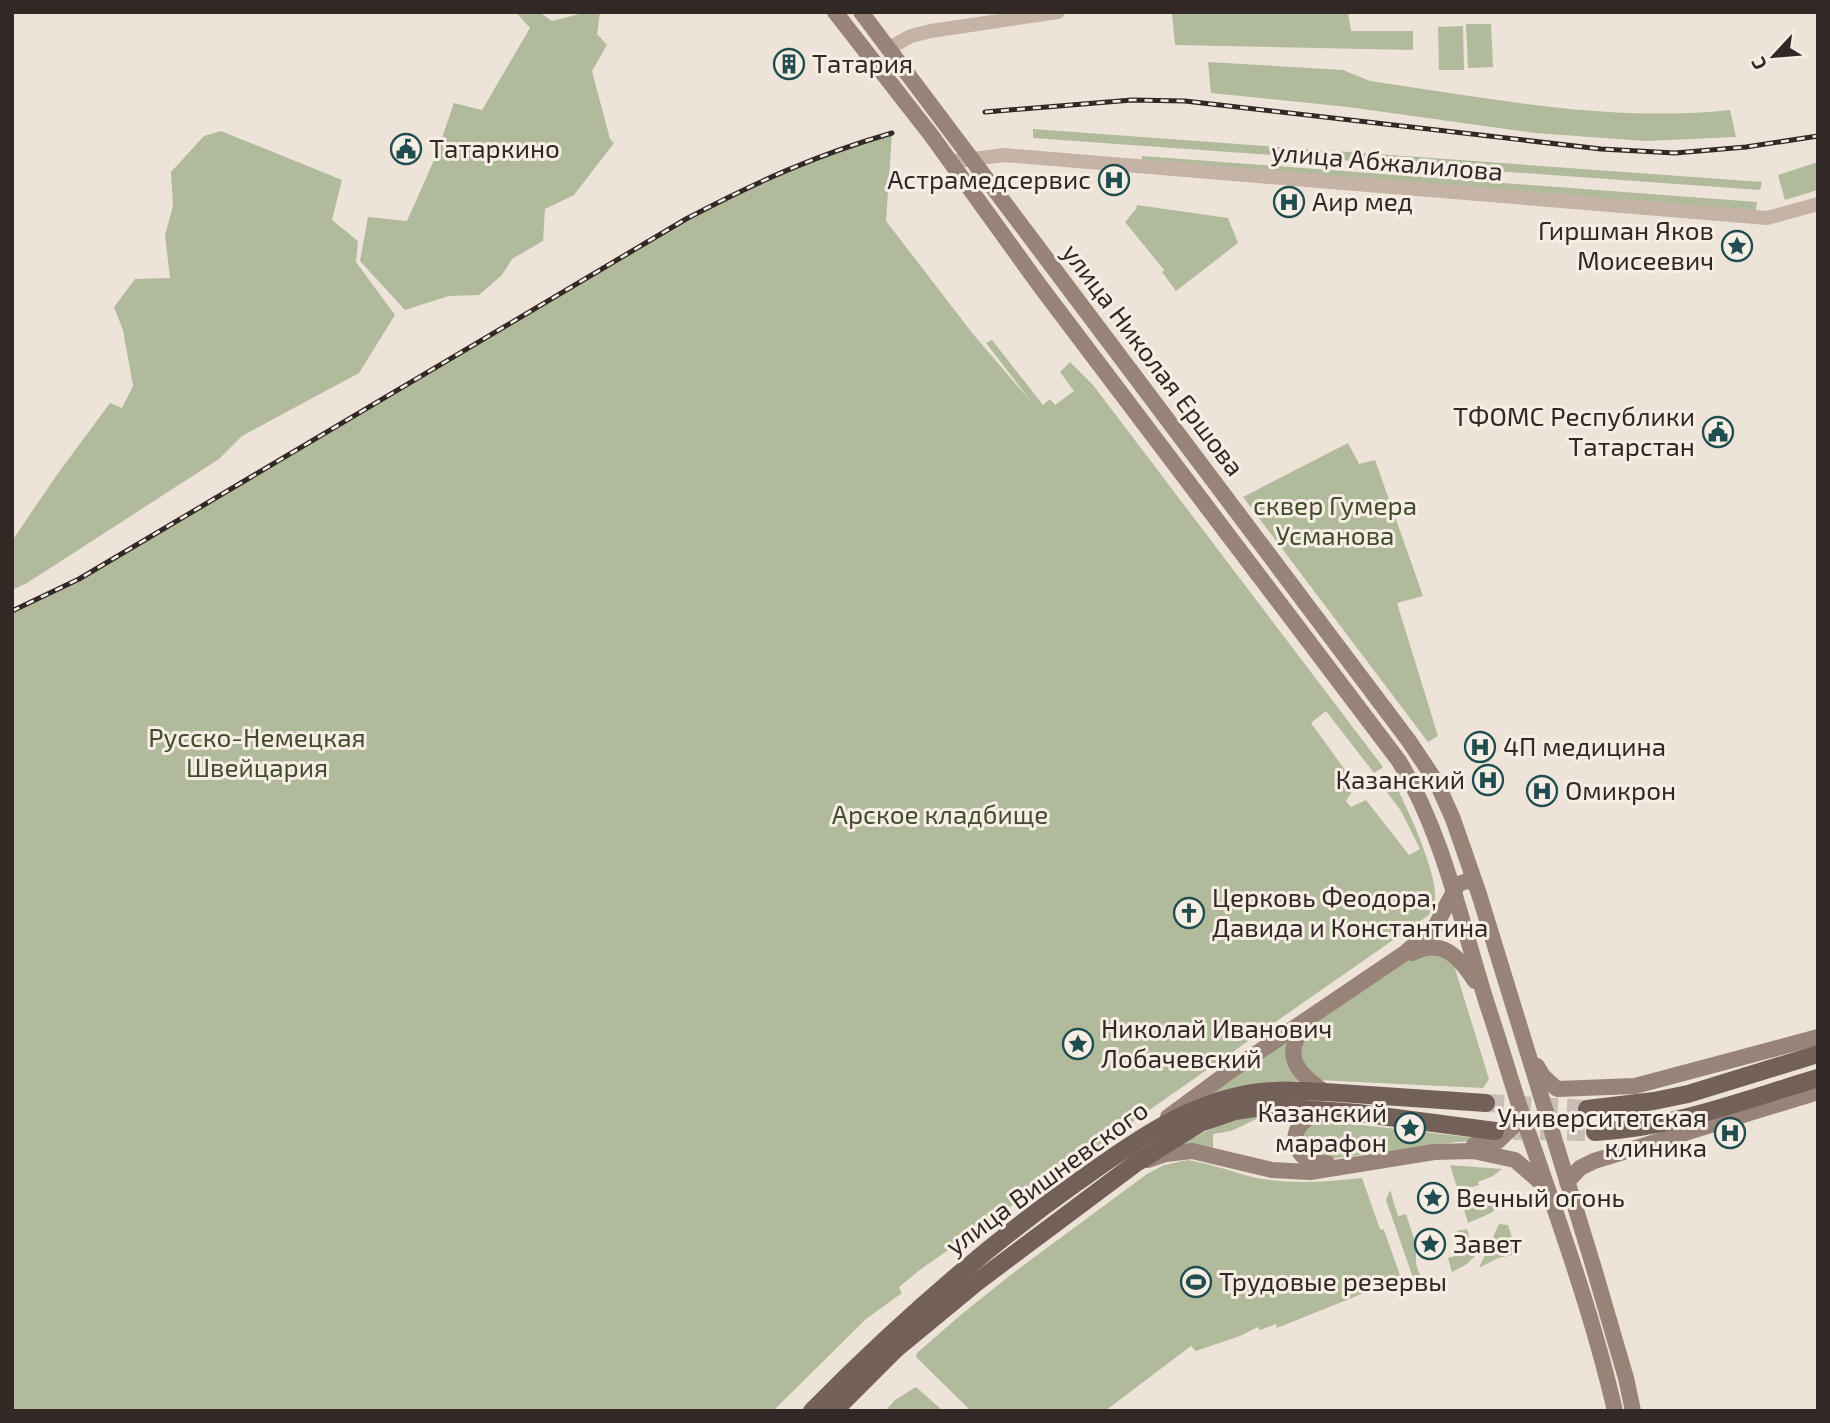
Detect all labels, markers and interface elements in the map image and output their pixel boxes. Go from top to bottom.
north arrow [1739,21,1809,91]
building icon: Татария [772,47,806,81]
place label: Татария [812,47,913,78]
text: С [1745,54,1771,74]
public building icon: Татаркино [389,132,423,166]
place label: Татаркино [429,132,560,163]
street label: улица Абжалилова [1270,135,1504,187]
place label: Астрамедсервис [887,163,1091,194]
hospital icon: Астрамедсервис [1097,163,1131,197]
hospital icon: Аир мед [1272,185,1306,219]
place label: Аир мед [1312,185,1413,216]
place label: Гиршман Яков Моисеевич [1538,214,1714,275]
place icon: Гиршман Яков Моисеевич [1720,229,1754,263]
street label: улица Николая Ершова [1056,237,1252,482]
place label: ТФОМС Республики Татарстан [1453,400,1695,461]
public building icon: ТФОМС Республики Татарстан [1701,415,1735,449]
park label: сквер Гумера Усманова [1253,489,1417,550]
park label: Русско-Немецкая Швейцария [148,721,366,782]
hospital icon: 4П медицина [1463,730,1497,764]
place label: 4П медицина [1503,730,1666,761]
place label: Казанский [1335,763,1465,794]
hospital icon: Казанский [1471,763,1505,797]
hospital icon: Омикрон [1525,774,1559,808]
place label: Омикрон [1565,774,1676,805]
park label: Арское кладбище [832,798,1048,829]
place label: Церковь Феодора, Давида и Константина [1212,881,1488,942]
church icon: Церковь Феодора, Давида и Константина [1172,896,1206,930]
place label: Николай Иванович Лобачевский [1101,1012,1332,1073]
place icon: Николай Иванович Лобачевский [1061,1027,1095,1061]
street label: улица Вишневского [939,1093,1154,1261]
place label: Казанский марафон [1257,1096,1387,1157]
place label: Университетская клиника [1497,1101,1707,1162]
place icon: Казанский марафон [1393,1111,1427,1145]
hospital icon: Университетская клиника [1713,1116,1747,1150]
place icon: Вечный огонь [1416,1181,1450,1215]
place label: Вечный огонь [1456,1181,1625,1212]
place icon: Завет [1413,1227,1447,1261]
place label: Завет [1453,1227,1523,1258]
sports icon: Трудовые резервы [1179,1265,1213,1299]
place label: Трудовые резервы [1219,1265,1447,1297]

